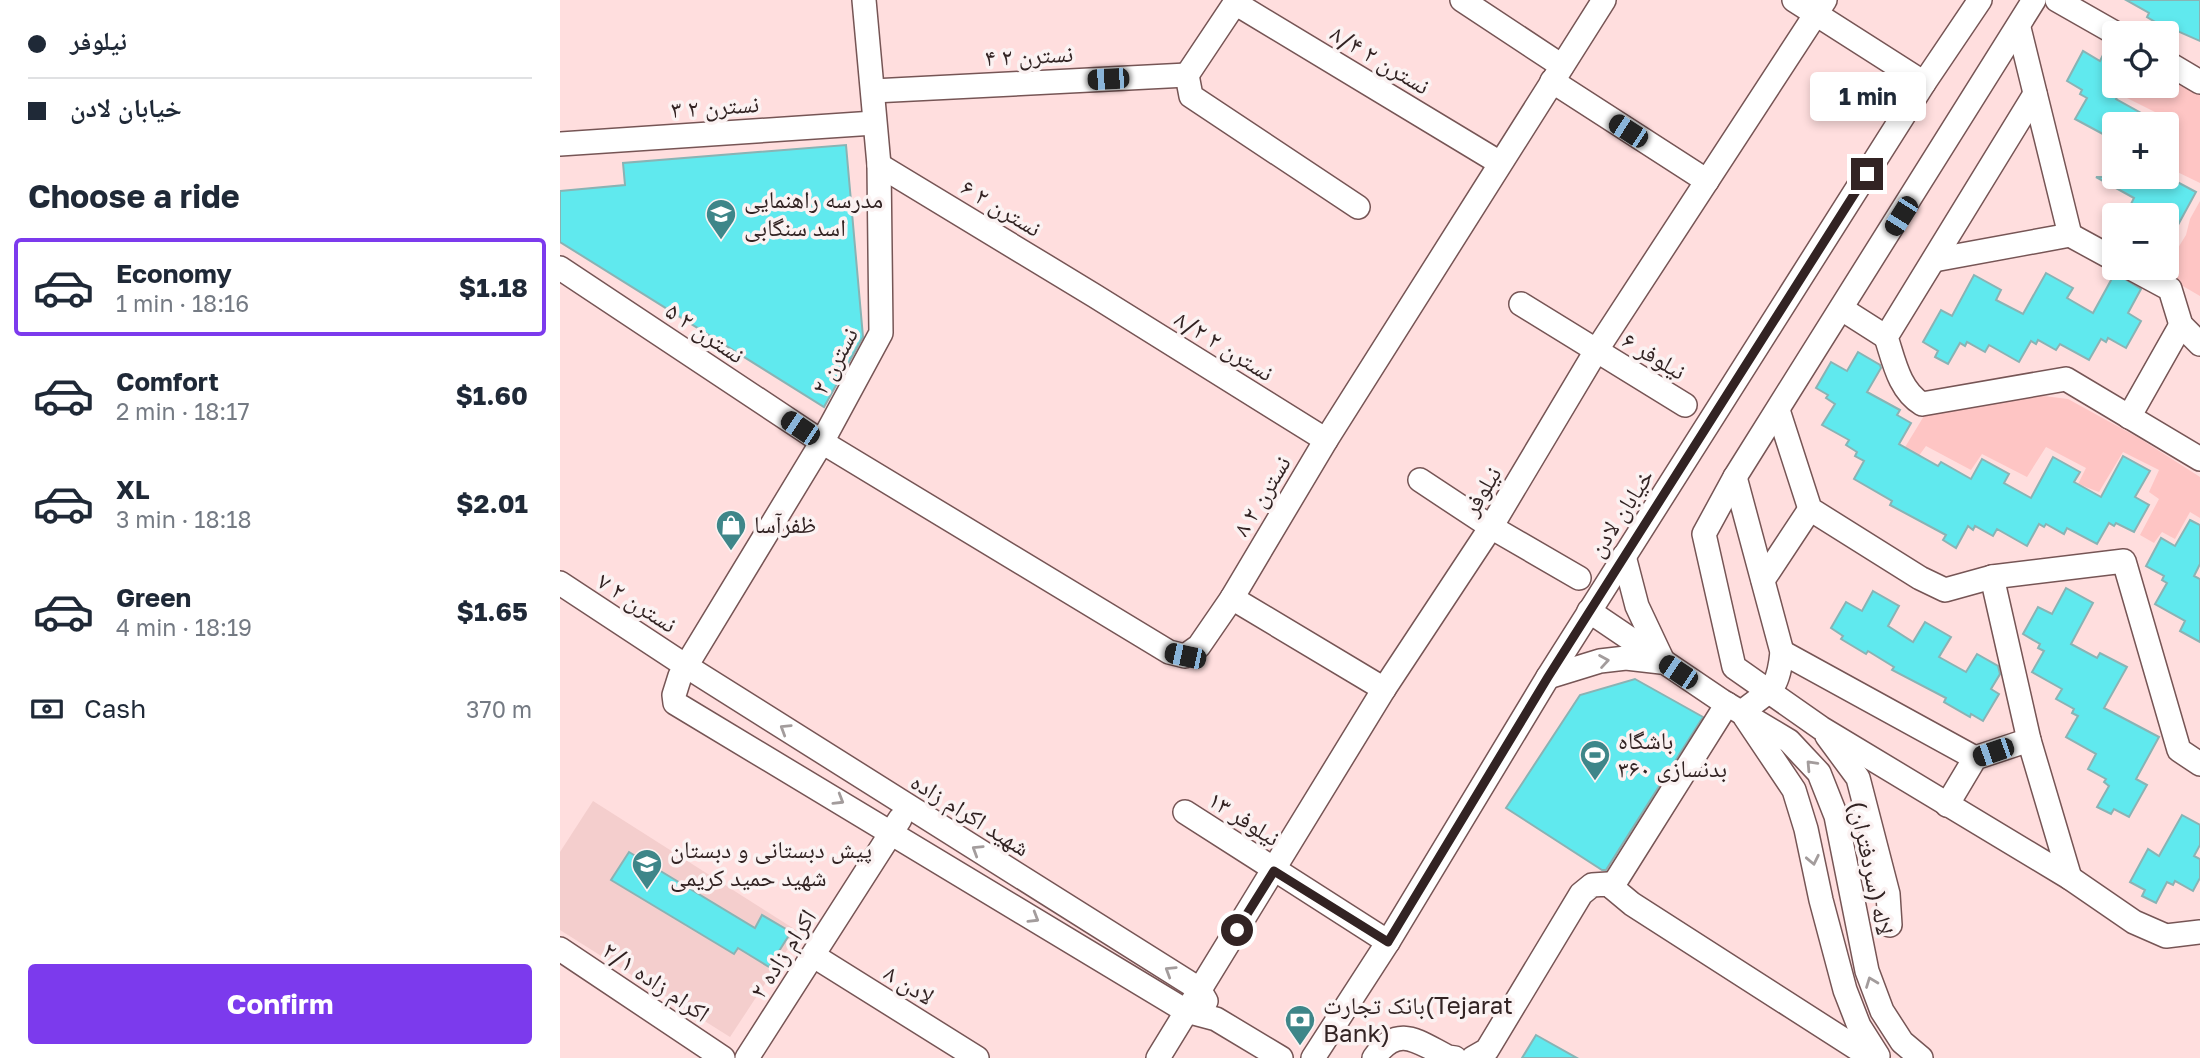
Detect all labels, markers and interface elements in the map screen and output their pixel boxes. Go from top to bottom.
street label: ۸/۴ نسترن ۲ [1325,18,1436,101]
map controls [2102,21,2179,280]
button: locate [2102,21,2179,98]
text: نیلوفر [70,25,127,56]
street label: ۴ نسترن ۲ [984,38,1074,72]
car [1087,67,1130,91]
callout: 1 min [1809,72,1925,122]
text: 1 min [1839,82,1897,110]
street label: ۳ نسترن ۲ [670,88,760,124]
text: خیابان لادن [70,92,182,123]
car [1605,111,1652,151]
button: + [2102,112,2179,189]
route end [1851,158,1883,190]
street label: ۶ نسترن ۲ [956,171,1047,243]
text: Choose a ride [28,177,240,215]
place label: مدرسه راهنمایی اسد سنگابی [744,184,883,242]
car [1881,193,1922,239]
school or university icon: مدرسه راهنمایی اسد سنگابی [704,197,738,241]
button: − [2102,203,2179,280]
icon: car [32,256,95,319]
text: Economy [116,258,232,289]
text: $1.18 [459,272,528,303]
text: 1 min · 18:16 [116,289,249,317]
street label: ۵ نسترن ۲ [660,295,751,369]
street label: ۸/۲ نسترن ۲ [1170,303,1279,387]
street label: نسترن ۲ [804,322,864,399]
street label: ۶ نیلوفر [1618,325,1692,385]
icon: car [32,364,95,427]
text: Comfort [116,366,219,397]
text: $1.60 [455,380,528,411]
text: 2 min · 18:17 [116,397,250,425]
car [777,408,824,448]
street label: ۸ نسترن ۲ [1225,450,1297,541]
street label: نیلوفر [1454,460,1507,521]
street label: خیابان لادن [1581,463,1660,562]
icon: car [32,472,95,535]
text: XL [116,474,150,505]
text: $2.01 [456,488,528,519]
text: 3 min · 18:18 [116,505,252,533]
shop icon: ظفرآسا [714,508,748,552]
place label: ظفرآسا [754,509,816,538]
street label: ۷ نسترن ۲ [592,565,683,639]
icon: car [32,580,95,643]
text: Green [116,582,191,613]
text: $1.65 [456,596,528,627]
text: 4 min · 18:19 [116,613,252,641]
car [1163,641,1208,671]
car [1655,652,1702,692]
one-way arrow [1598,654,1610,669]
icon: cash [28,690,66,728]
text: Cash [84,693,146,724]
text: 370 m [466,695,532,723]
one-way arrow [779,724,792,737]
place label: باشگاه بدنسازی ۳۶۰ [1618,725,1727,783]
car [1970,735,2017,769]
sports icon: باشگاه بدنسازی ۳۶۰ [1578,738,1612,782]
one-way arrow [1807,760,1820,773]
street label: شهید اکرام زاده [904,766,1036,864]
street label: ۱۳ نیلوفر [1203,784,1286,852]
one-way arrow [832,792,845,805]
street label: لاله (سردفتران) [1843,798,1901,938]
place label: پیش دبستانی و دبستان شهید حمید کریمی [670,834,872,892]
one-way arrow [972,846,985,859]
school or university icon: پیش دبستانی و دبستان شهید حمید کریمی [630,847,664,891]
one-way arrow [1804,854,1819,866]
street label: ۲ اکرام زاده [742,903,824,1005]
one-way arrow [1026,910,1039,923]
route start [1221,914,1253,946]
street label: ۲/۱ اکرام زاده [596,934,716,1030]
street label: ۸ لادن [879,957,940,1011]
button: Confirm [28,964,532,1044]
one-way arrow [1165,966,1178,979]
one-way arrow [1866,977,1880,989]
place label: بانک تجارت(Tejarat Bank) [1323,990,1513,1047]
bank icon: بانک تجارت(Tejarat Bank) [1283,1003,1317,1047]

